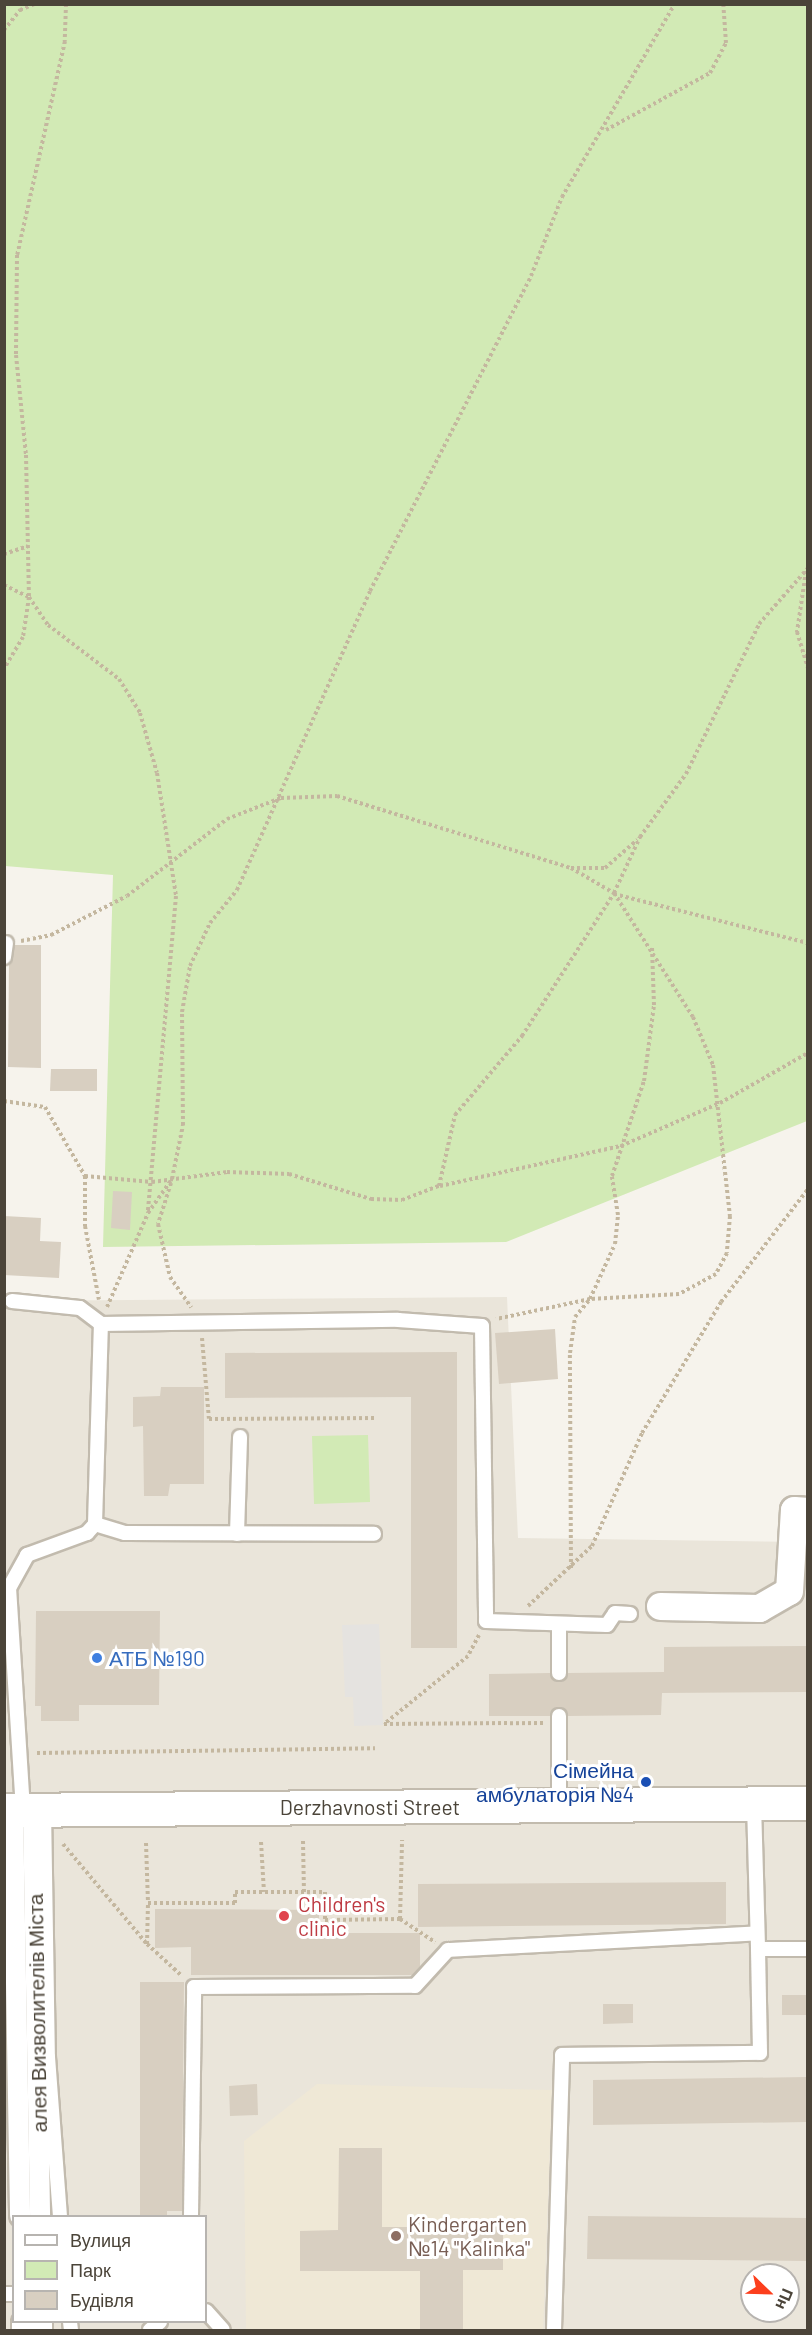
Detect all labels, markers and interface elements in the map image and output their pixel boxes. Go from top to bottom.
place label: АТБ №190 [109,1645,205,1671]
marker: АТБ №190 [90,1651,104,1665]
place label: Сімейна амбулаторія №4 [476,1757,634,1807]
marker: Сімейна амбулаторія №4 [639,1775,653,1789]
street label: Derzhavnosti Street [280,1794,460,1820]
place label: Children's clinic [298,1891,385,1941]
street label: алея Визволителів Міста [22,1893,52,2133]
marker: Children's clinic [275,1907,293,1925]
place label: Kindergarten №14 "Kalinka" [408,2211,530,2261]
legend [12,2215,207,2323]
text: Вулиця [70,2229,131,2251]
marker: Kindergarten №14 "Kalinka" [389,2229,403,2243]
text: Парк [70,2259,111,2281]
north arrow [740,2263,800,2323]
text: Пн [772,2286,798,2313]
text: Будівля [70,2289,134,2311]

